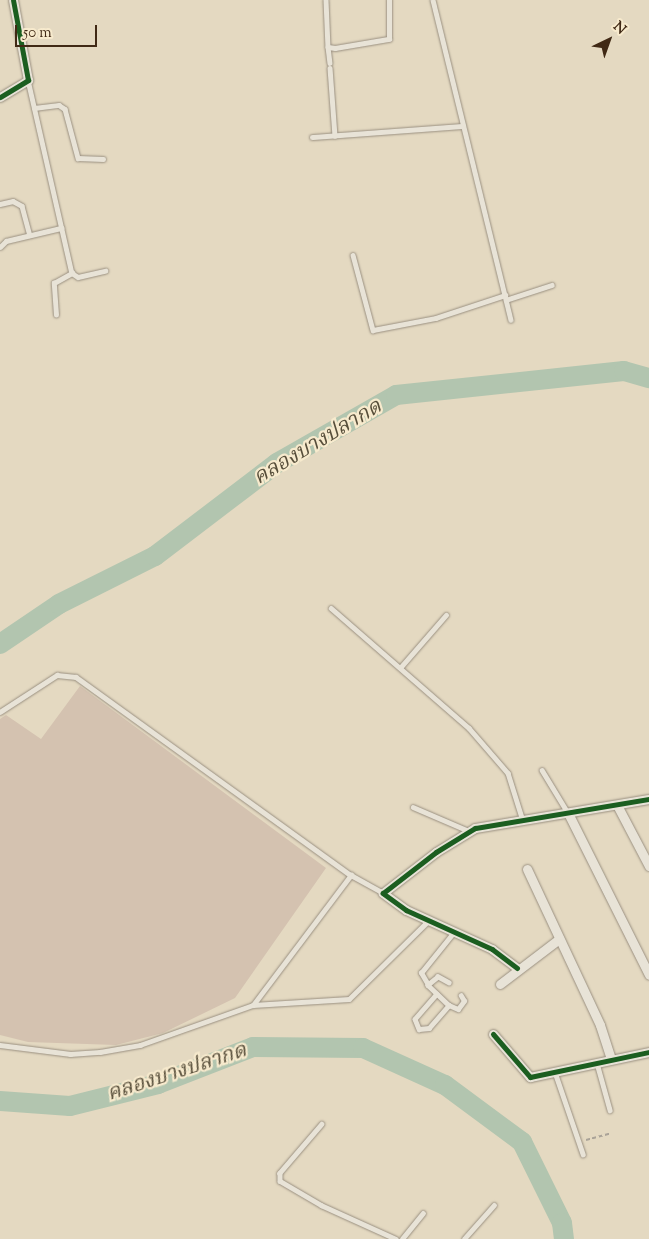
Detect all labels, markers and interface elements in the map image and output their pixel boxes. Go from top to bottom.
scale bar [18,15,100,47]
north arrow [584,15,634,65]
text: N [608,18,630,40]
text: 50 m [23,23,52,44]
water label: คลองบางปลากด [249,395,387,491]
water label: คลองบางปลากด [104,1039,250,1107]

